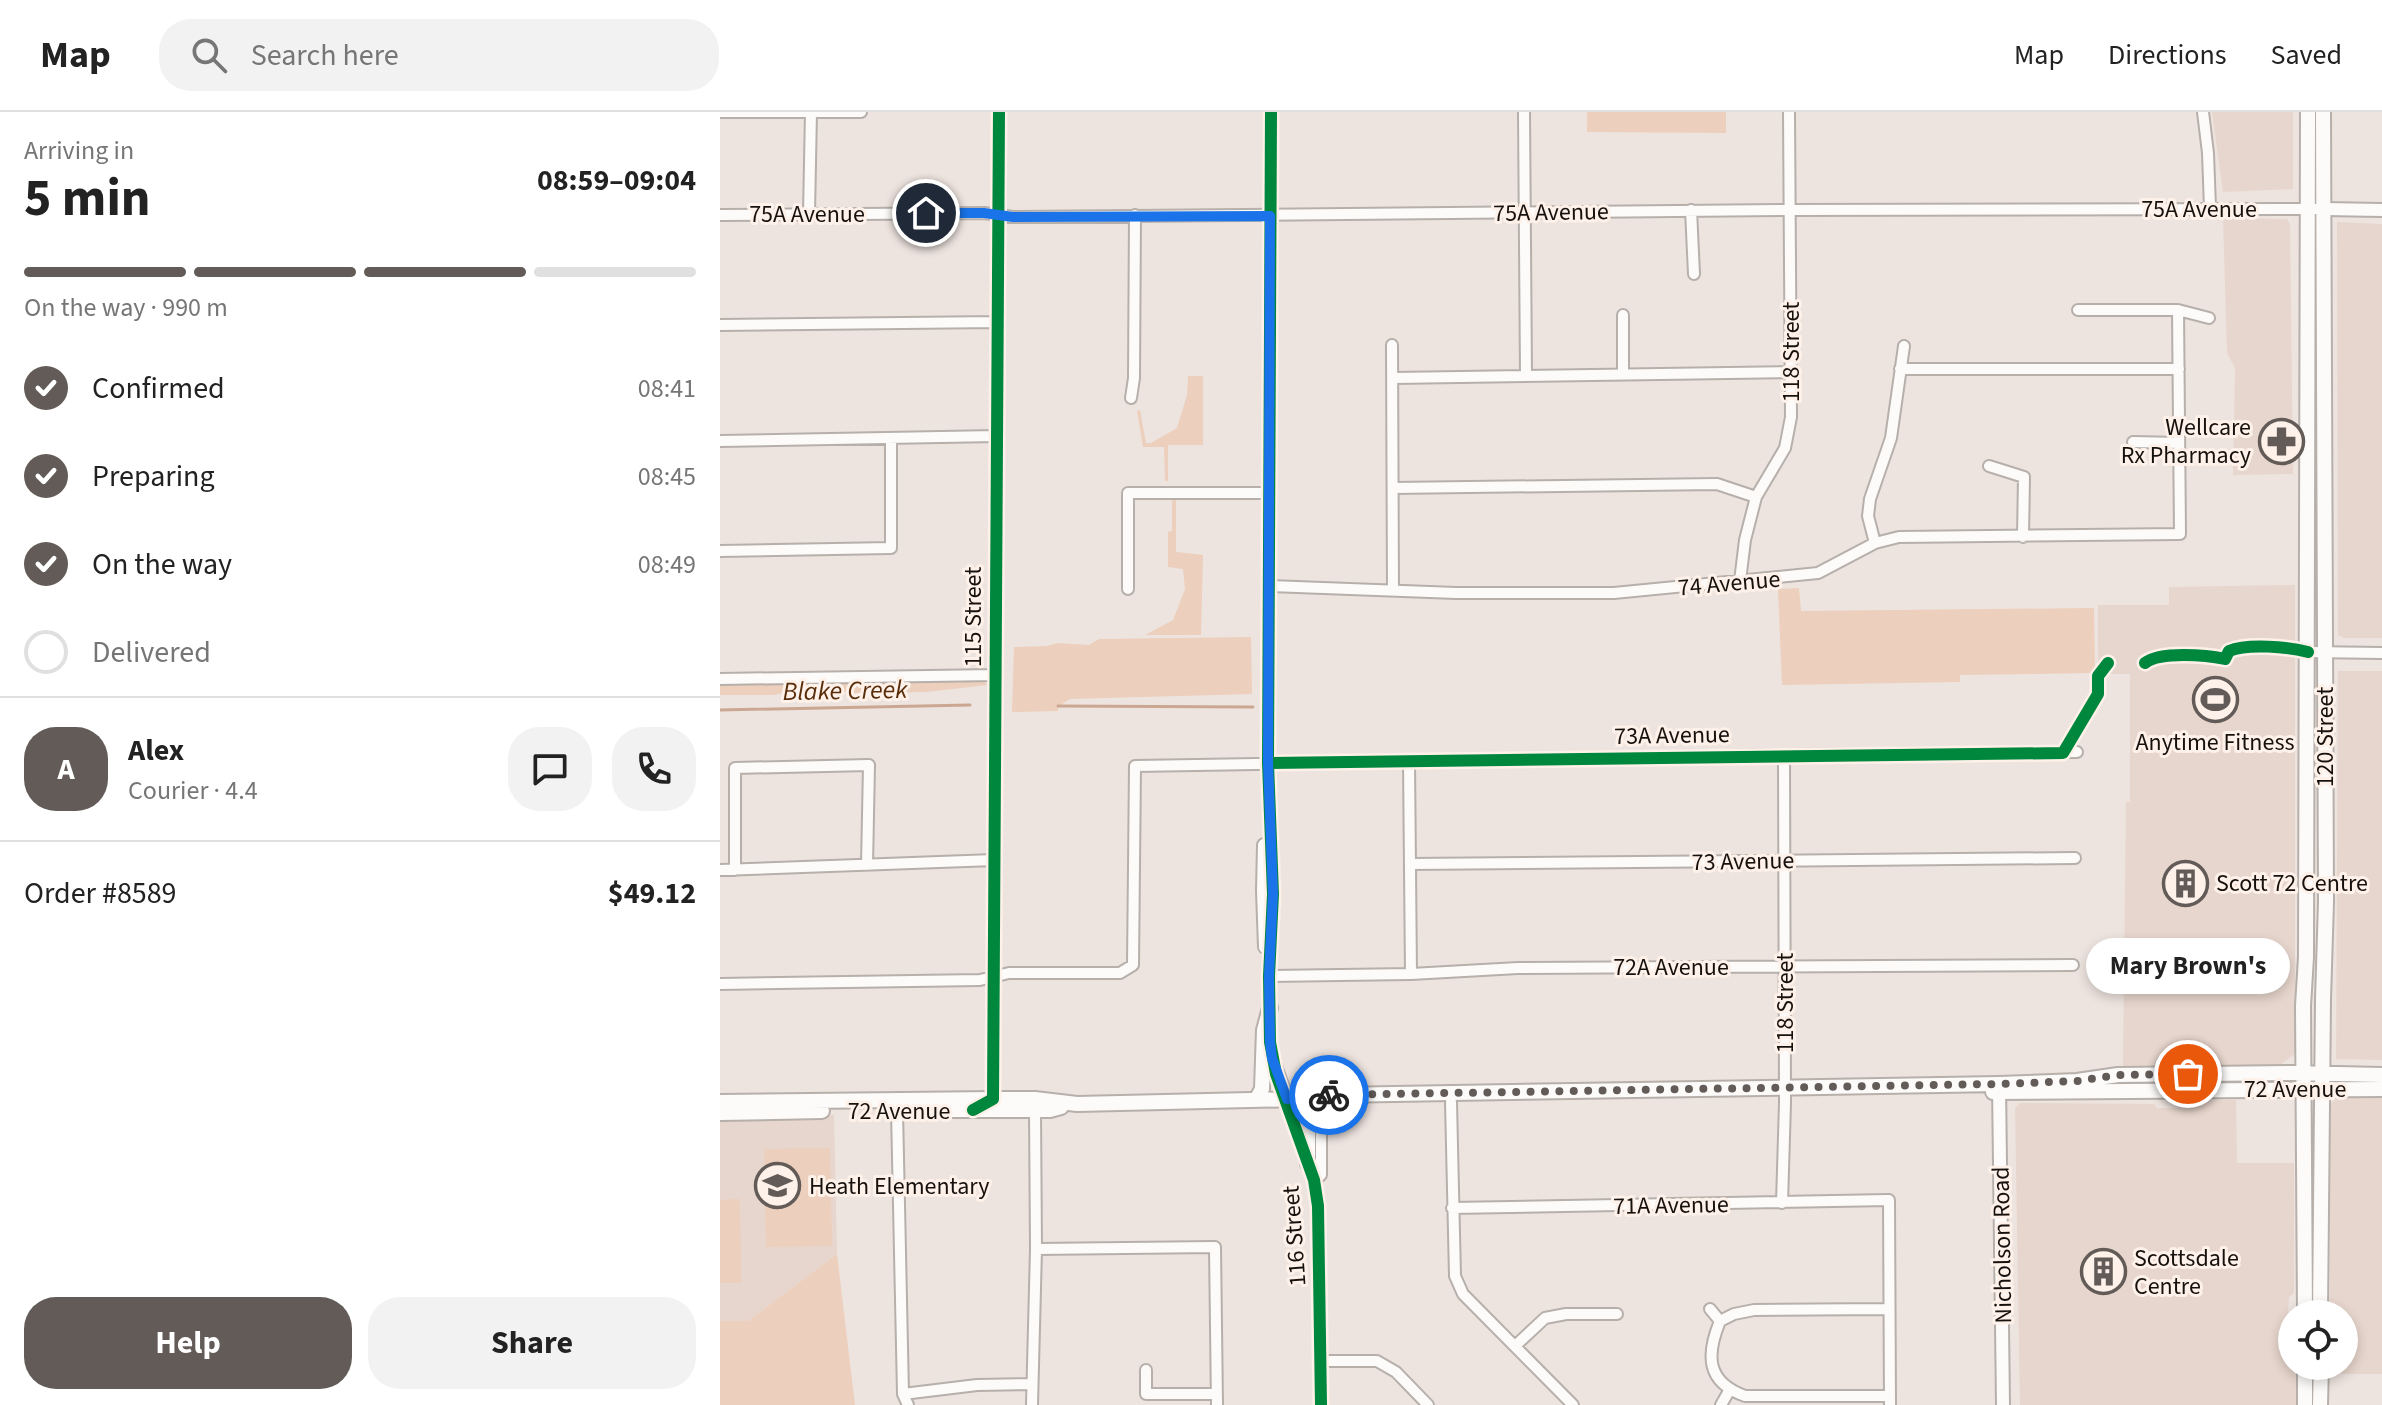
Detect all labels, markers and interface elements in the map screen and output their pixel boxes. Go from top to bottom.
search box [159,19,719,91]
text: Map [40,28,111,82]
icon: search [187,33,231,77]
text: Search here [251,34,399,77]
text: Map [2014,35,2064,75]
text: Directions [2108,35,2227,75]
text: Saved [2271,35,2342,75]
text: Arriving in [24,132,134,169]
text: 08:59–09:04 [537,159,696,202]
text: 5 min [24,162,151,236]
pin [892,179,960,247]
icon: home [904,191,948,235]
street label: 75A Avenue [2141,192,2257,227]
street label: 75A Avenue [1493,194,1609,231]
street label: 75A Avenue [749,197,865,232]
text: On the way · 990 m [24,289,228,326]
street label: 118 Street [1774,302,1809,402]
icon: check [24,366,68,410]
text: Confirmed [92,367,225,410]
text: 08:41 [638,370,696,407]
place label: Wellcare Rx Pharmacy [2121,410,2251,473]
pharmacy icon: Wellcare Rx Pharmacy [2258,417,2306,465]
icon: check [24,454,68,498]
text: Preparing [92,455,215,498]
text: 08:45 [638,458,696,495]
icon: check [24,542,68,586]
text: On the way [92,543,232,586]
text: 08:49 [638,546,696,583]
street label: 74 Avenue [1676,562,1782,605]
street label: 115 Street [956,567,991,667]
text: Delivered [92,631,211,674]
water label: Blake Creek [782,671,908,710]
sports icon: Anytime Fitness [2191,676,2239,724]
street label: 120 Street [2308,687,2343,787]
street label: 73A Avenue [1614,717,1730,754]
place label: Anytime Fitness [2136,725,2295,760]
button: chat [508,727,592,811]
button: phone [612,727,696,811]
text: Alex [128,729,184,772]
text: A [57,748,75,791]
text: Courier · 4.4 [128,772,258,809]
street label: 73 Avenue [1691,843,1795,880]
building icon: Scott 72 Centre [2161,859,2209,907]
place label: Scott 72 Centre [2216,866,2368,901]
text: Order #8589 [24,872,177,915]
text: $49.12 [608,872,696,915]
callout: Mary Brown's [2086,938,2290,994]
text: Mary Brown's [2110,947,2266,984]
street label: 72A Avenue [1613,950,1729,985]
street label: 118 Street [1768,953,1803,1053]
pin [2154,1040,2222,1108]
icon: bag [2166,1052,2210,1096]
courier [1289,1055,1369,1135]
street label: 72 Avenue [2244,1072,2346,1107]
icon: bike [1307,1073,1351,1117]
street label: 72 Avenue [848,1094,950,1129]
school or university icon: Heath Elementary [754,1162,802,1210]
street label: Nicholson Road [1984,1166,2021,1324]
place label: Heath Elementary [809,1169,989,1204]
street label: 116 Street [1274,1185,1315,1287]
street label: 71A Avenue [1613,1187,1729,1224]
place label: Scottsdale Centre [2134,1241,2239,1304]
building icon: Scottsdale Centre [2079,1248,2127,1296]
button: Help [24,1297,352,1389]
button: Share [368,1297,696,1389]
map controls [2278,1300,2358,1380]
button: locate [2278,1300,2358,1380]

